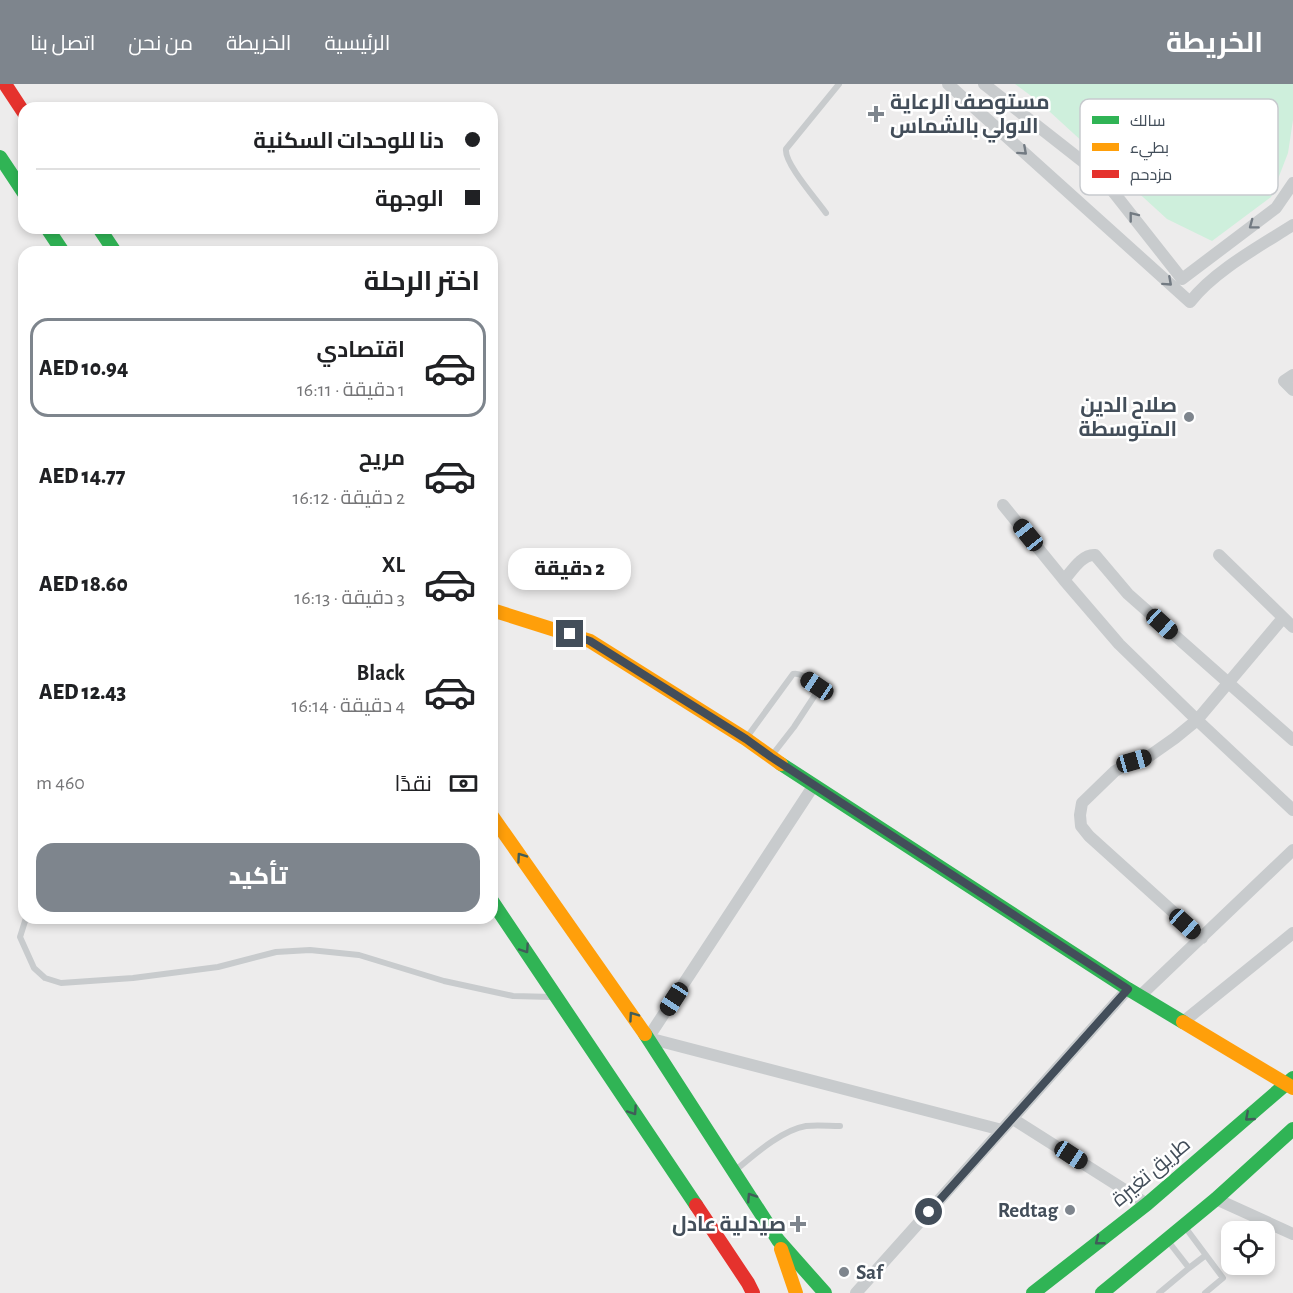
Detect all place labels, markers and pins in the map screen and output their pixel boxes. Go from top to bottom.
place label: مستوصف الرعاية الاولي بالشماس [890,92,1050,143]
marker: مستوصف الرعاية الاولي بالشماس [867,105,885,123]
place label: صلاح الدين المتوسطة [1078,395,1177,442]
marker: صلاح الدين المتوسطة [1182,410,1196,424]
place label: Redtag [998,1200,1058,1221]
marker: Redtag [1063,1203,1077,1217]
place label: صيدلية عادل [672,1214,786,1236]
marker: صيدلية عادل [791,1217,805,1231]
place label: Saf [856,1262,885,1283]
marker: Saf [837,1265,851,1279]

